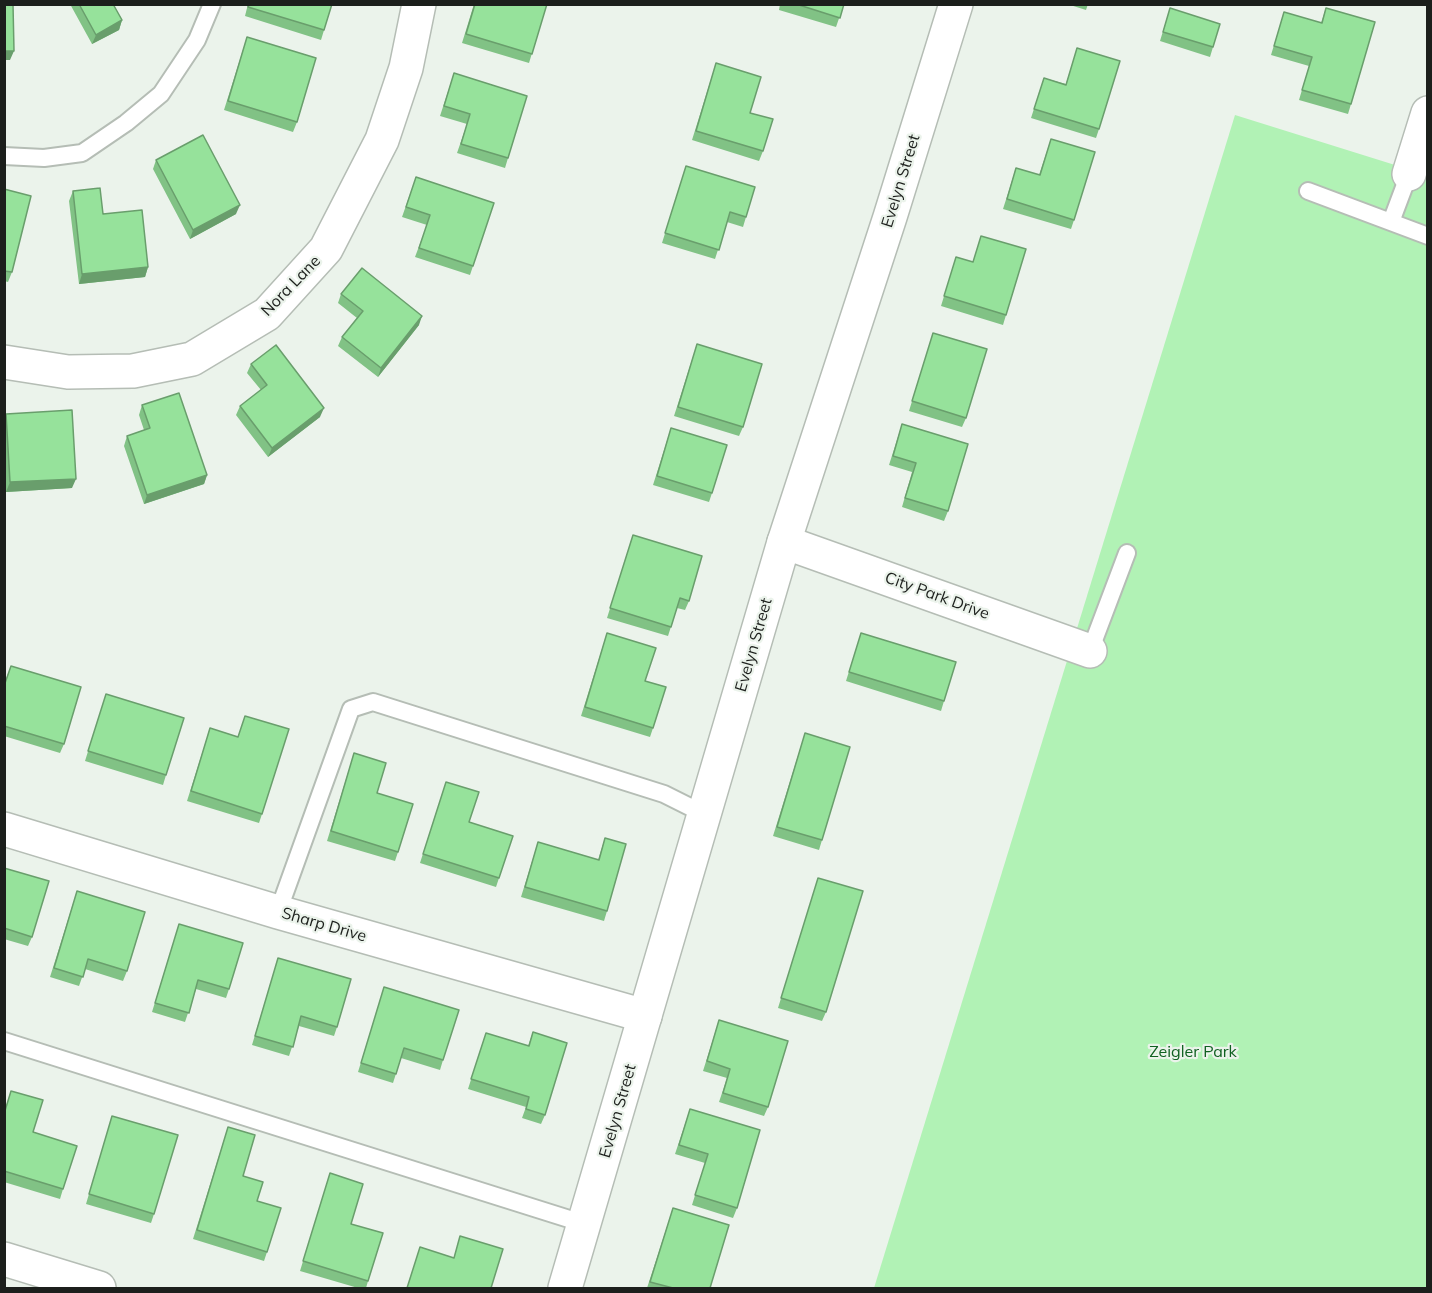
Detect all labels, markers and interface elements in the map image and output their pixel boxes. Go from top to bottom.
street label: Evelyn Street [878,132,924,230]
street label: Nora Lane [257,252,325,320]
street label: City Park Drive [882,568,992,624]
street label: Evelyn Street [731,596,777,694]
street label: Sharp Drive [279,904,369,946]
park label: Zeigler Park [1149,1042,1237,1062]
street label: Evelyn Street [595,1062,641,1160]

